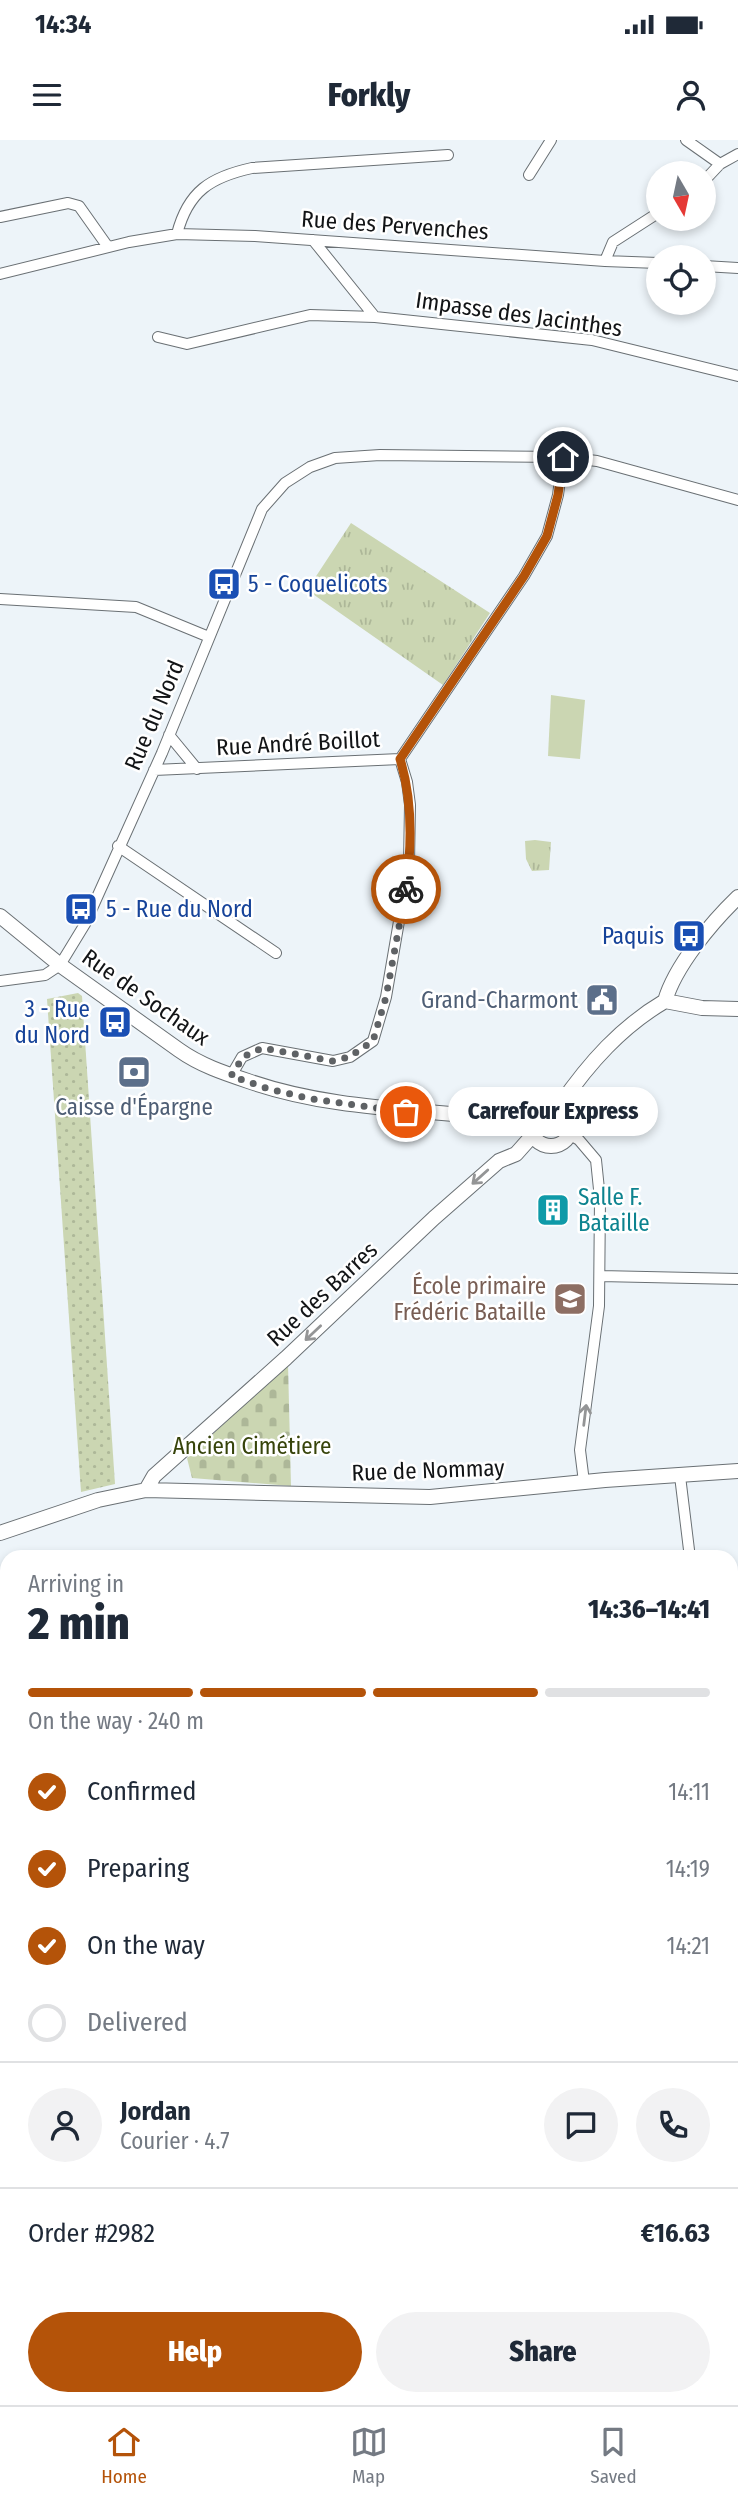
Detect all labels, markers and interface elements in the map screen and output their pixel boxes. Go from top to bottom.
text: 14:34 [35,9,91,40]
icon: menu [28,76,66,114]
text: Forkly [328,76,410,114]
icon: person [672,76,710,114]
north arrow [646,161,716,231]
map controls [646,161,716,315]
street label: Rue des Pervenches [300,204,490,246]
button: locate [646,245,716,315]
street label: Impasse des Jacinthes [414,286,624,342]
pin [533,427,593,487]
icon: home [544,438,582,476]
bus stop icon: 5 - Coquelicots [205,565,243,603]
place label: 5 - Coquelicots [248,570,388,598]
street label: Rue du Nord [118,656,190,774]
street label: Rue André Boillot [215,725,381,761]
courier [371,854,441,924]
icon: bike [387,870,425,908]
bus stop icon: 5 - Rue du Nord [62,890,100,928]
place label: 5 - Rue du Nord [106,895,253,923]
bus stop icon: Paquis [670,917,708,955]
place label: Paquis [602,922,664,950]
street label: Rue de Sochaux [77,943,215,1051]
public building icon: Grand-Charmont [583,981,621,1019]
place label: Grand-Charmont [421,986,578,1014]
place label: 3 - Rue du Nord [14,995,90,1049]
bus stop icon: 3 - Rue du Nord [96,1003,134,1041]
bank icon: Caisse d'Épargne [115,1053,153,1091]
pin [376,1082,436,1142]
callout: Carrefour Express [448,1088,658,1136]
place label: Caisse d'Épargne [55,1092,213,1121]
icon: bag [387,1093,425,1131]
text: Carrefour Express [468,1097,638,1125]
one-way arrow [471,1169,489,1185]
place label: Salle F. Bataille [578,1183,650,1237]
building icon: Salle F. Bataille [534,1191,572,1229]
street label: Rue des Barres [261,1236,383,1352]
place label: École primaire Frédéric Bataille [394,1271,546,1326]
school or university icon: École primaire Frédéric Bataille [551,1280,589,1318]
one-way arrow [305,1324,322,1341]
one-way arrow [579,1404,592,1426]
park label: Ancien Cimétiere [173,1432,331,1460]
street label: Rue de Nommay [351,1453,506,1487]
text: Arriving in [28,1570,124,1598]
text: 14:36–14:41 [588,1594,710,1625]
text: 2 min [28,1596,130,1651]
text: On the way · 240 m [28,1707,204,1735]
icon: check [28,1773,66,1811]
text: Confirmed [87,1776,197,1807]
text: 14:11 [668,1778,710,1806]
icon: check [28,1850,66,1888]
text: Preparing [87,1853,189,1884]
text: 14:19 [666,1855,710,1883]
icon: check [28,1927,66,1965]
text: On the way [87,1930,205,1961]
text: 14:21 [666,1932,710,1960]
text: Delivered [87,2007,188,2038]
button: person [28,2088,102,2162]
button: chat [544,2088,618,2162]
button: phone [636,2088,710,2162]
text: Jordan [120,2096,191,2127]
text: Courier · 4.7 [120,2127,230,2155]
text: Order #2982 [28,2218,155,2249]
text: €16.63 [641,2218,710,2249]
button: Help [28,2312,362,2392]
button: Share [376,2312,710,2392]
tab: Home [101,2423,147,2488]
tab: Map [350,2423,388,2488]
tab: Saved [590,2423,637,2488]

